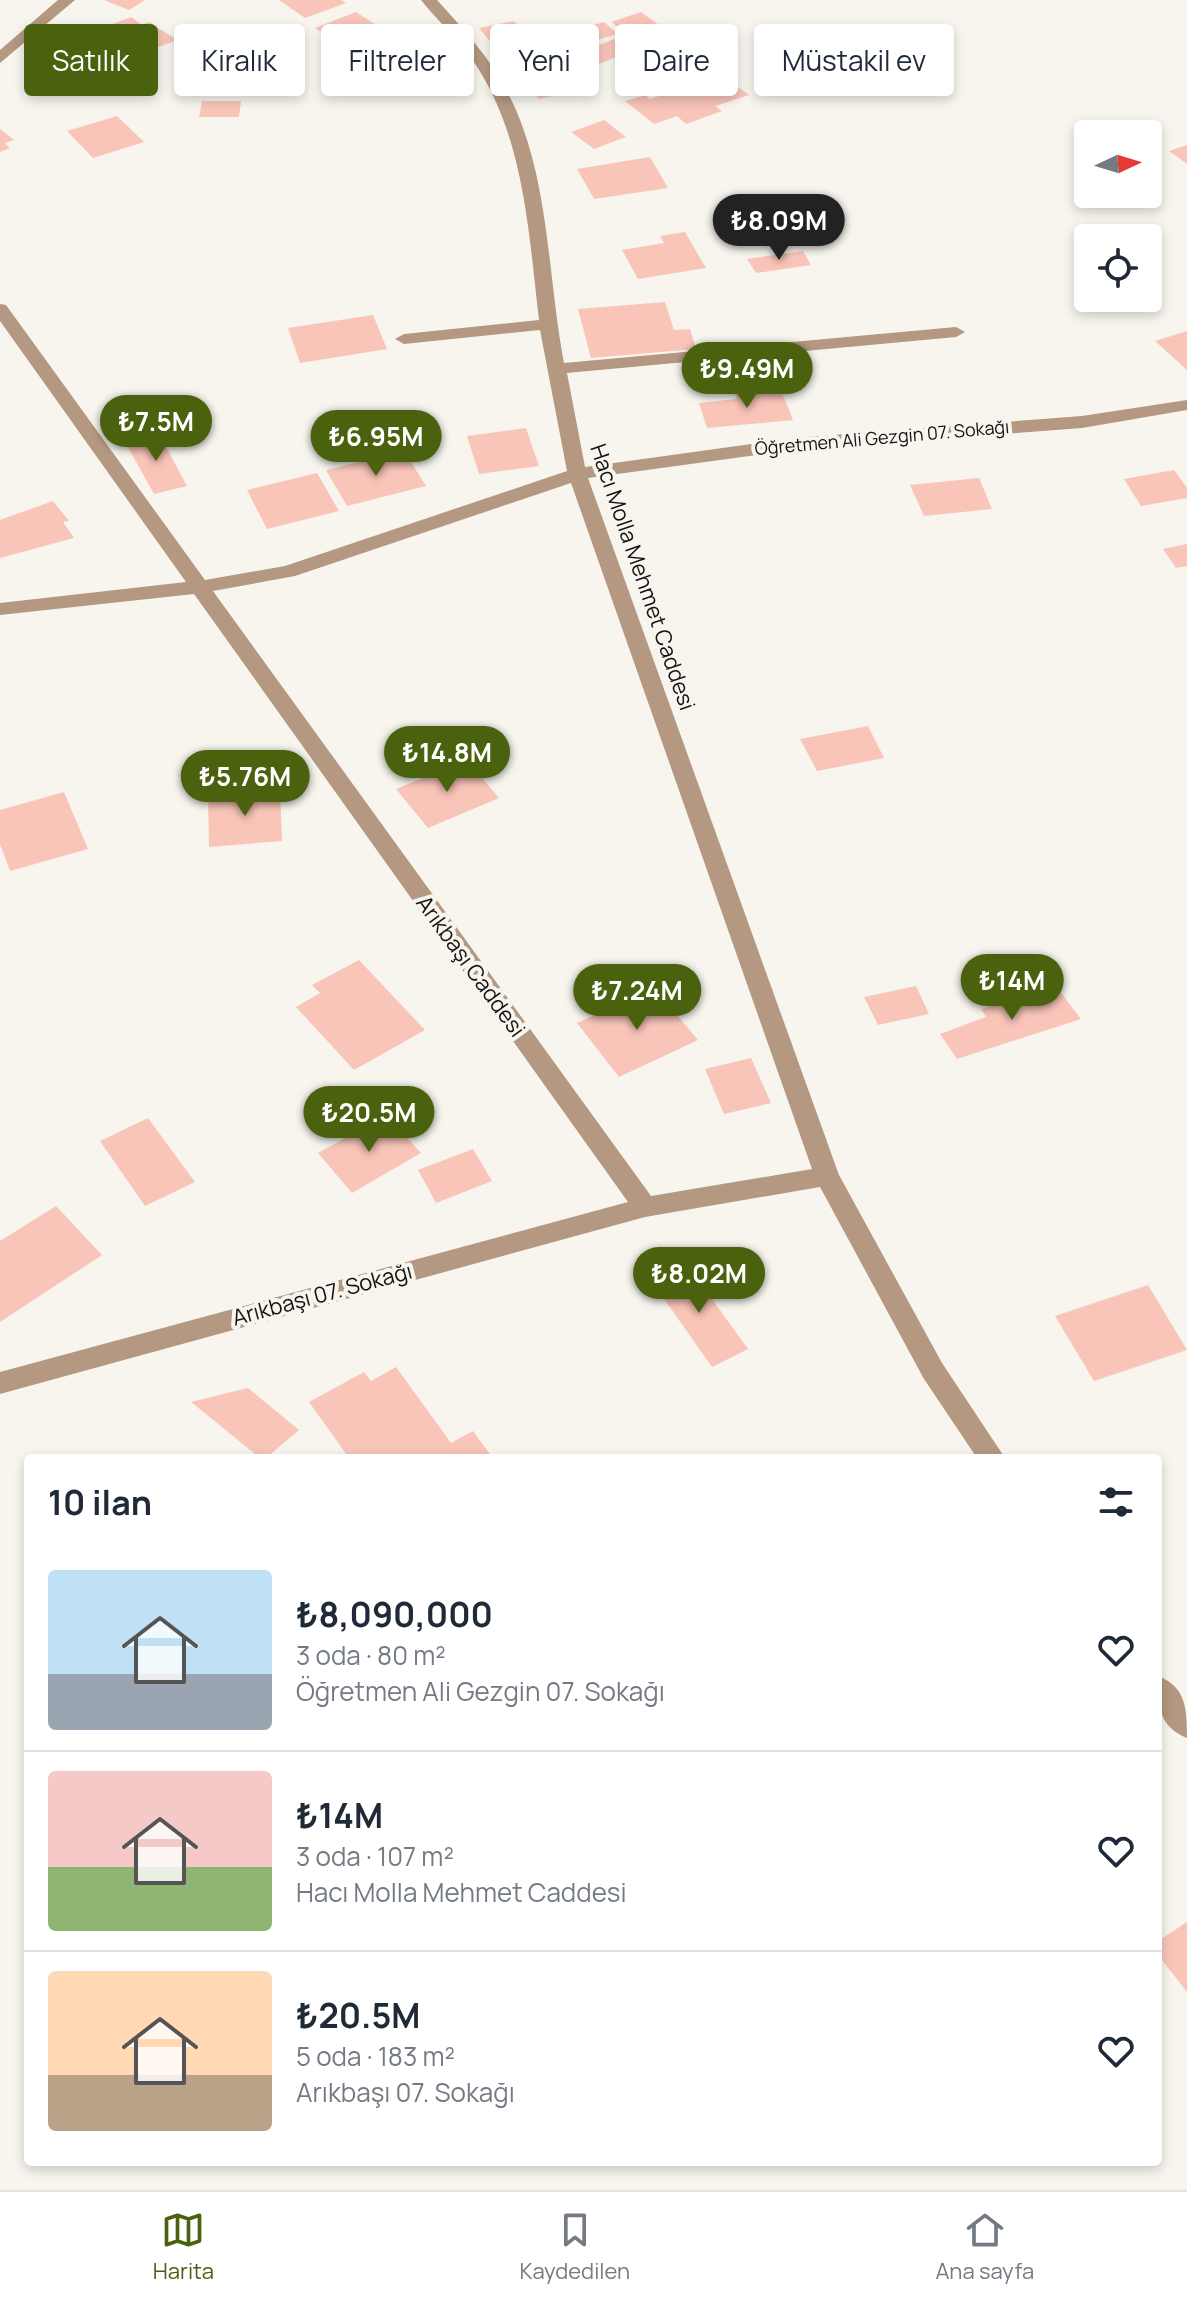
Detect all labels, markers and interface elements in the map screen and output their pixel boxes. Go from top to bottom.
chip: Satılık [24,24,158,96]
chip: Kiralık [174,24,305,96]
chip: Filtreler [321,24,474,96]
chip: Yeni [490,24,599,96]
chip: Daire [615,24,738,96]
chip: Müstakil ev [754,24,954,96]
north arrow [1074,120,1162,208]
map controls [1074,120,1162,312]
pin: ₺8.09M [714,194,844,262]
text: ₺8.09M [731,202,827,238]
button: locate [1074,224,1162,312]
pin: ₺9.49M [682,342,812,410]
text: ₺9.49M [700,350,794,386]
pin: ₺7.5M [100,395,212,463]
text: ₺7.5M [118,403,194,439]
pin: ₺6.95M [311,410,441,478]
street label: Öğretmen Ali Gezgin 07. Sokağı [754,414,1010,460]
text: ₺6.95M [329,418,423,454]
street label: Hacı Molla Mehmet Caddesi [583,440,703,714]
pin: ₺14.8M [382,726,512,794]
text: ₺14.8M [402,734,492,770]
pin: ₺5.76M [180,750,310,818]
text: ₺5.76M [199,758,291,794]
street label: Arıkbaşı Caddesi [410,889,532,1043]
pin: ₺14M [965,954,1059,1022]
text: ₺14M [979,962,1045,998]
pin: ₺7.24M [572,964,702,1032]
text: ₺7.24M [591,972,683,1008]
pin: ₺20.5M [304,1086,434,1154]
text: ₺20.5M [321,1094,417,1130]
pin: ₺8.02M [634,1247,764,1315]
text: ₺8.02M [651,1255,747,1291]
street label: Arıkbaşı 07. Sokağı [229,1256,415,1332]
text: 10 ilan [48,1479,152,1525]
icon: filters [1094,1480,1138,1524]
text: ₺8,090,000 [296,1591,493,1637]
icon: home [112,1602,208,1698]
icon: heart [1094,1628,1138,1672]
text: 3 oda · 80 m² [296,1637,446,1673]
text: Öğretmen Ali Gezgin 07. Sokağı [296,1673,665,1709]
text: ₺14M [296,1792,383,1838]
icon: home [112,1803,208,1899]
icon: heart [1094,1829,1138,1873]
text: 3 oda · 107 m² [296,1838,454,1874]
text: Hacı Molla Mehmet Caddesi [296,1874,627,1910]
text: ₺20.5M [296,1992,420,2038]
icon: home [112,2003,208,2099]
icon: heart [1094,2029,1138,2073]
text: 5 oda · 183 m² [296,2038,455,2074]
text: Arıkbaşı 07. Sokağı [296,2074,515,2110]
tab: Harita [153,2208,214,2286]
tab: Kaydedilen [519,2208,630,2286]
tab: Ana sayfa [935,2208,1034,2286]

